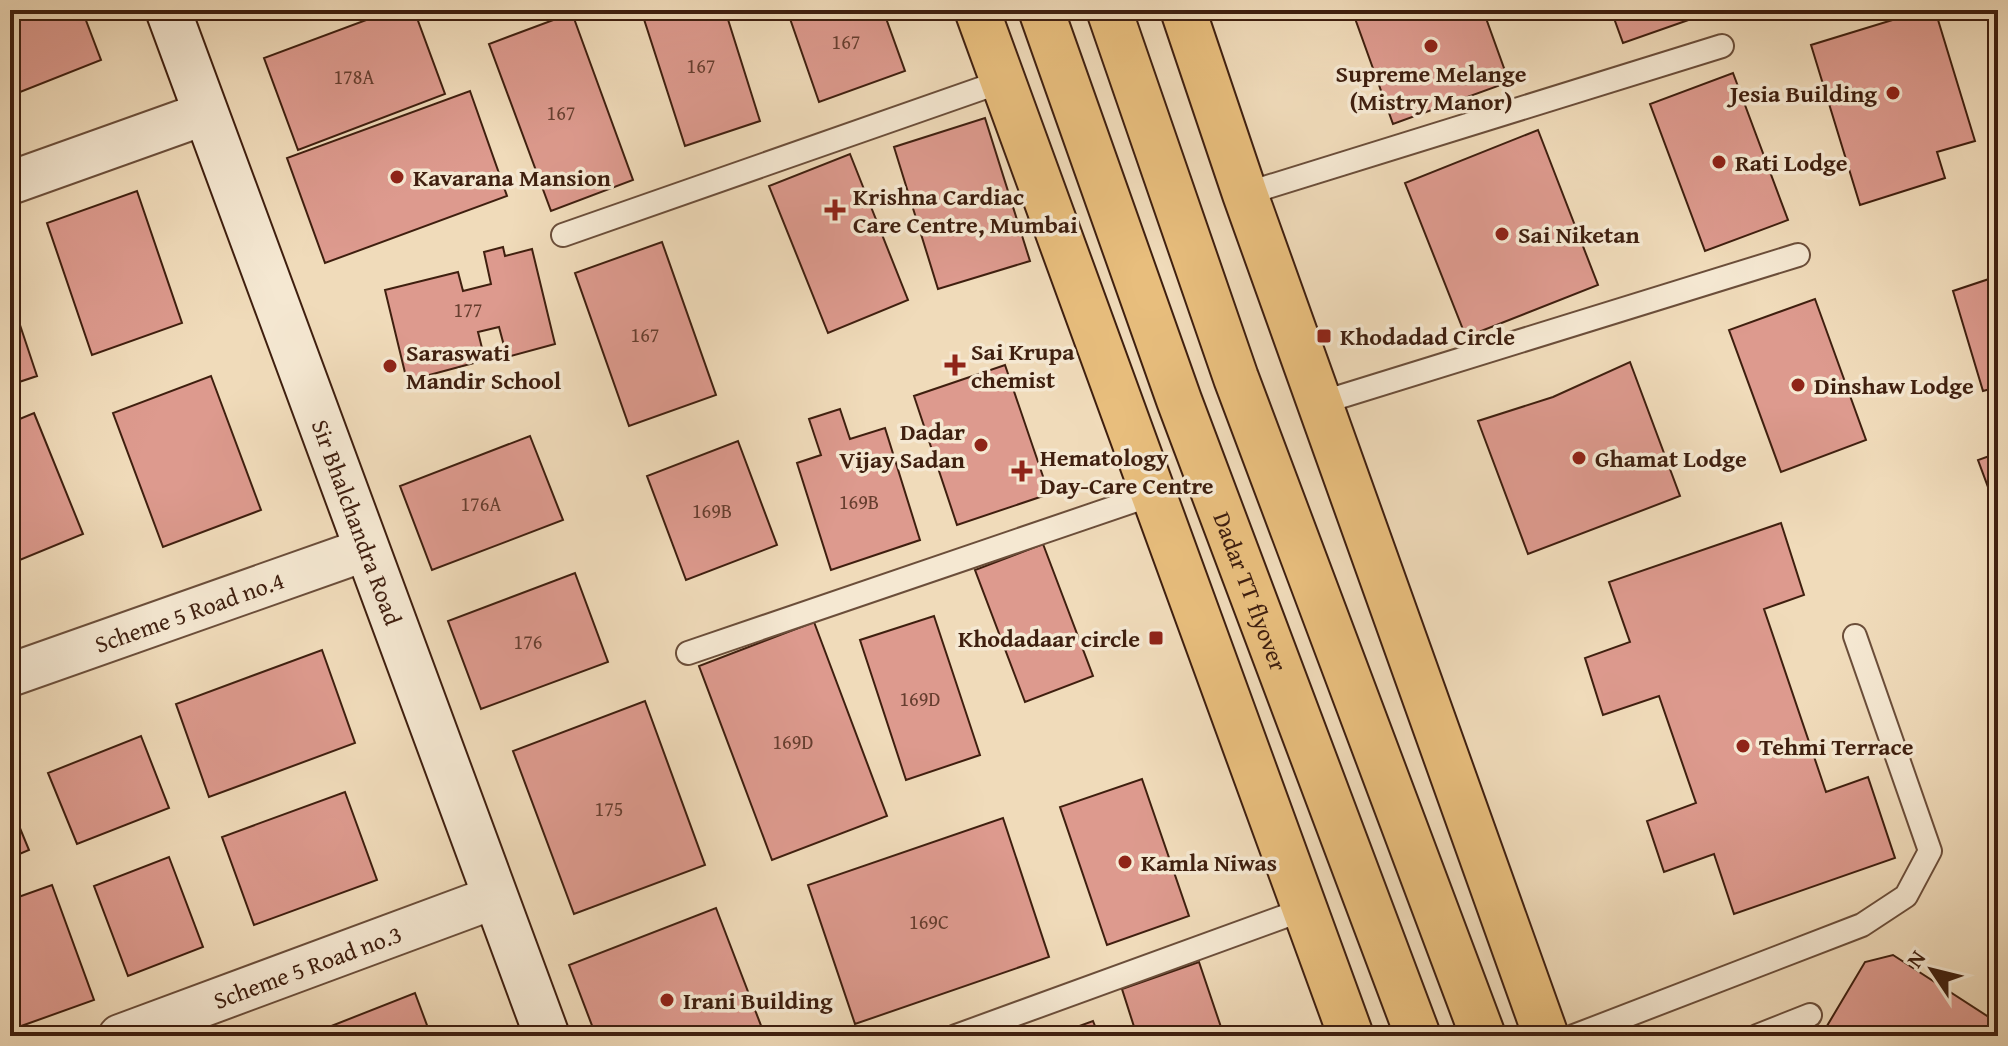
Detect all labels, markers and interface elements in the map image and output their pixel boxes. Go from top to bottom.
house number: 167 [832,27,860,56]
marker: Supreme Melange (Mistry Manor) [1422,37,1440,55]
house number: 167 [687,51,715,80]
place label: Supreme Melange (Mistry Manor) [1336,56,1527,119]
house number: 178A [333,62,375,91]
place label: Jesia Building [1726,76,1877,111]
marker: Jesia Building [1884,84,1902,102]
house number: 167 [547,98,575,127]
place label: Rati Lodge [1735,145,1848,180]
marker: Rati Lodge [1710,153,1728,171]
place label: Kavarana Mansion [413,160,611,195]
marker: Kavarana Mansion [388,168,406,186]
place label: Krishna Cardiac Care Centre, Mumbai [853,179,1078,242]
marker: Krishna Cardiac Care Centre, Mumbai [824,199,846,221]
place label: Sai Niketan [1518,217,1640,252]
marker: Sai Niketan [1493,225,1511,243]
house number: 177 [454,295,482,324]
place label: Khodadad Circle [1340,319,1515,354]
house number: 167 [631,320,659,349]
marker: Khodadad Circle [1315,327,1333,345]
place label: Sai Krupa chemist [971,334,1075,397]
place label: Saraswati Mandir School [406,335,562,398]
marker: Sai Krupa chemist [946,356,964,374]
marker: Saraswati Mandir School [381,357,399,375]
place label: Dinshaw Lodge [1814,368,1974,403]
marker: Dinshaw Lodge [1789,376,1807,394]
street label: Sir Bhalchandra Road [303,414,411,630]
place label: Dadar Vijay Sadan [839,414,965,477]
marker: Dadar Vijay Sadan [972,436,990,454]
place label: Hematology Day-Care Centre [1040,440,1214,503]
place label: Ghamat Lodge [1595,441,1747,476]
marker: Ghamat Lodge [1570,449,1588,467]
marker: Hematology Day-Care Centre [1011,460,1033,482]
house number: 169B [839,487,879,516]
house number: 176A [460,489,502,518]
house number: 169B [692,496,732,525]
street label: Dadar TT flyover [1205,507,1297,676]
street label: Scheme 5 Road no.4 [90,562,289,661]
place label: Khodadaar circle [958,621,1140,656]
house number: 176 [514,627,542,656]
marker: Khodadaar circle [1147,629,1165,647]
house number: 169D [899,684,941,713]
house number: 169D [772,727,814,756]
place label: Tehmi Terrace [1759,729,1914,764]
marker: Tehmi Terrace [1734,737,1752,755]
house number: 175 [595,794,623,823]
place label: Kamla Niwas [1141,845,1277,880]
marker: Kamla Niwas [1116,853,1134,871]
house number: 169C [909,907,949,936]
street label: Scheme 5 Road no.3 [208,916,407,1017]
north arrow [1892,930,1972,1010]
text: N [1898,943,1933,974]
place label: Irani Building [683,983,833,1018]
marker: Irani Building [658,991,676,1009]

